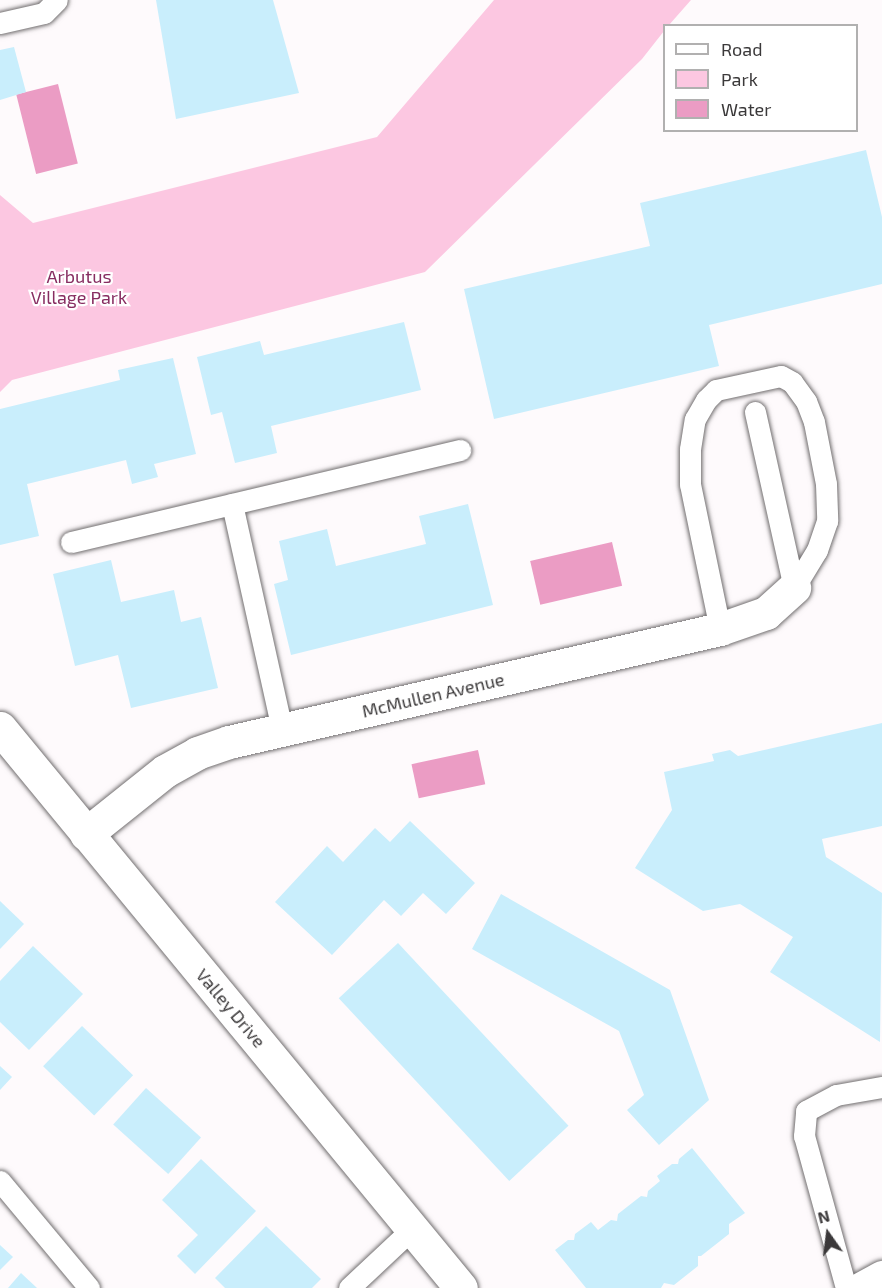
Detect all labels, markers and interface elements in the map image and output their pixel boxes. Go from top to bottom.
legend [663,24,858,132]
text: Road [721,38,762,60]
text: Park [721,68,758,90]
text: Water [721,98,771,120]
park label: Arbutus Village Park [31,266,127,308]
street label: McMullen Avenue [360,668,506,722]
street label: Valley Drive [192,964,270,1052]
north arrow [798,1204,858,1264]
text: N [816,1205,831,1227]

